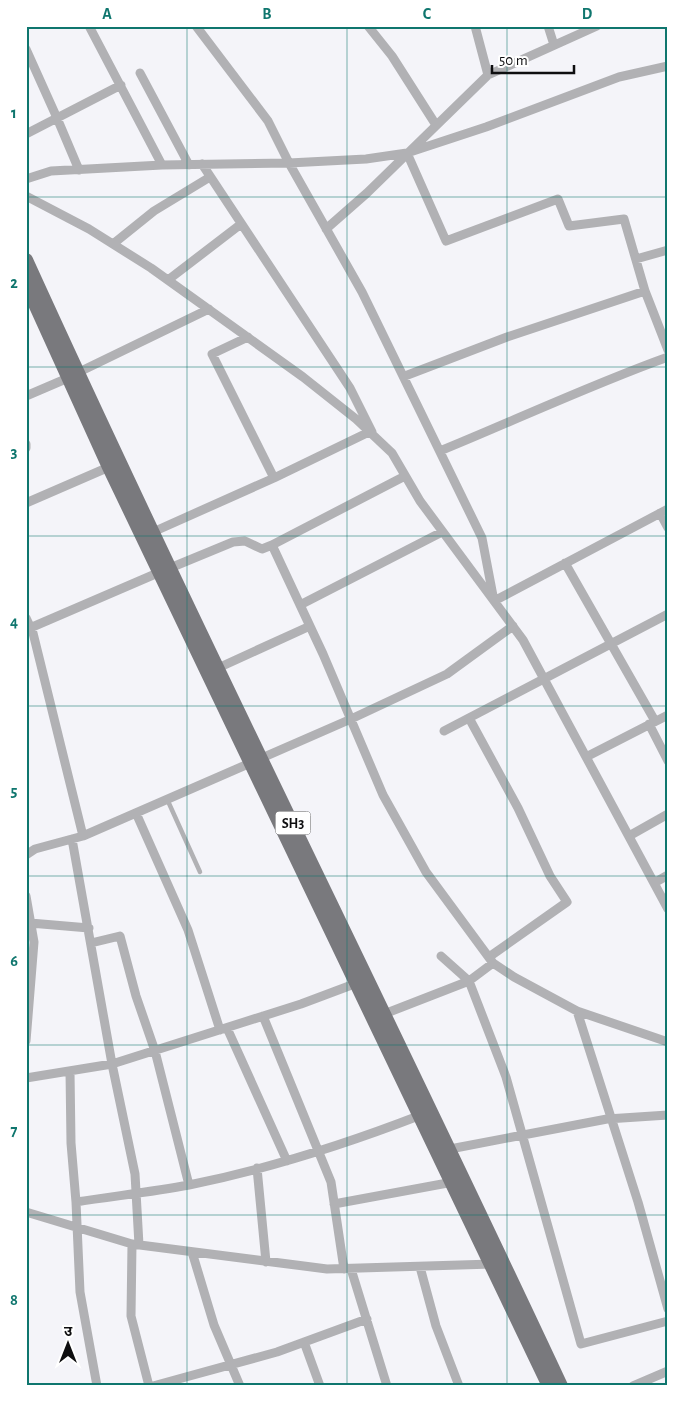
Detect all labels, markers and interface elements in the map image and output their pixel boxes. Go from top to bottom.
text: A [102,6,112,22]
text: B [262,6,272,22]
text: C [423,6,432,22]
text: D [582,6,593,22]
scale bar [492,42,574,74]
text: 50 m [499,53,528,68]
text: 1 [11,105,17,121]
text: 2 [10,275,18,291]
text: 3 [11,444,18,460]
text: 4 [10,614,18,630]
text: 5 [11,783,18,799]
road number: SH3 [276,811,310,834]
text: 6 [10,953,18,969]
text: 7 [11,1123,18,1139]
text: 8 [10,1292,18,1308]
north arrow [42,1320,92,1370]
text: उ [64,1325,73,1339]

